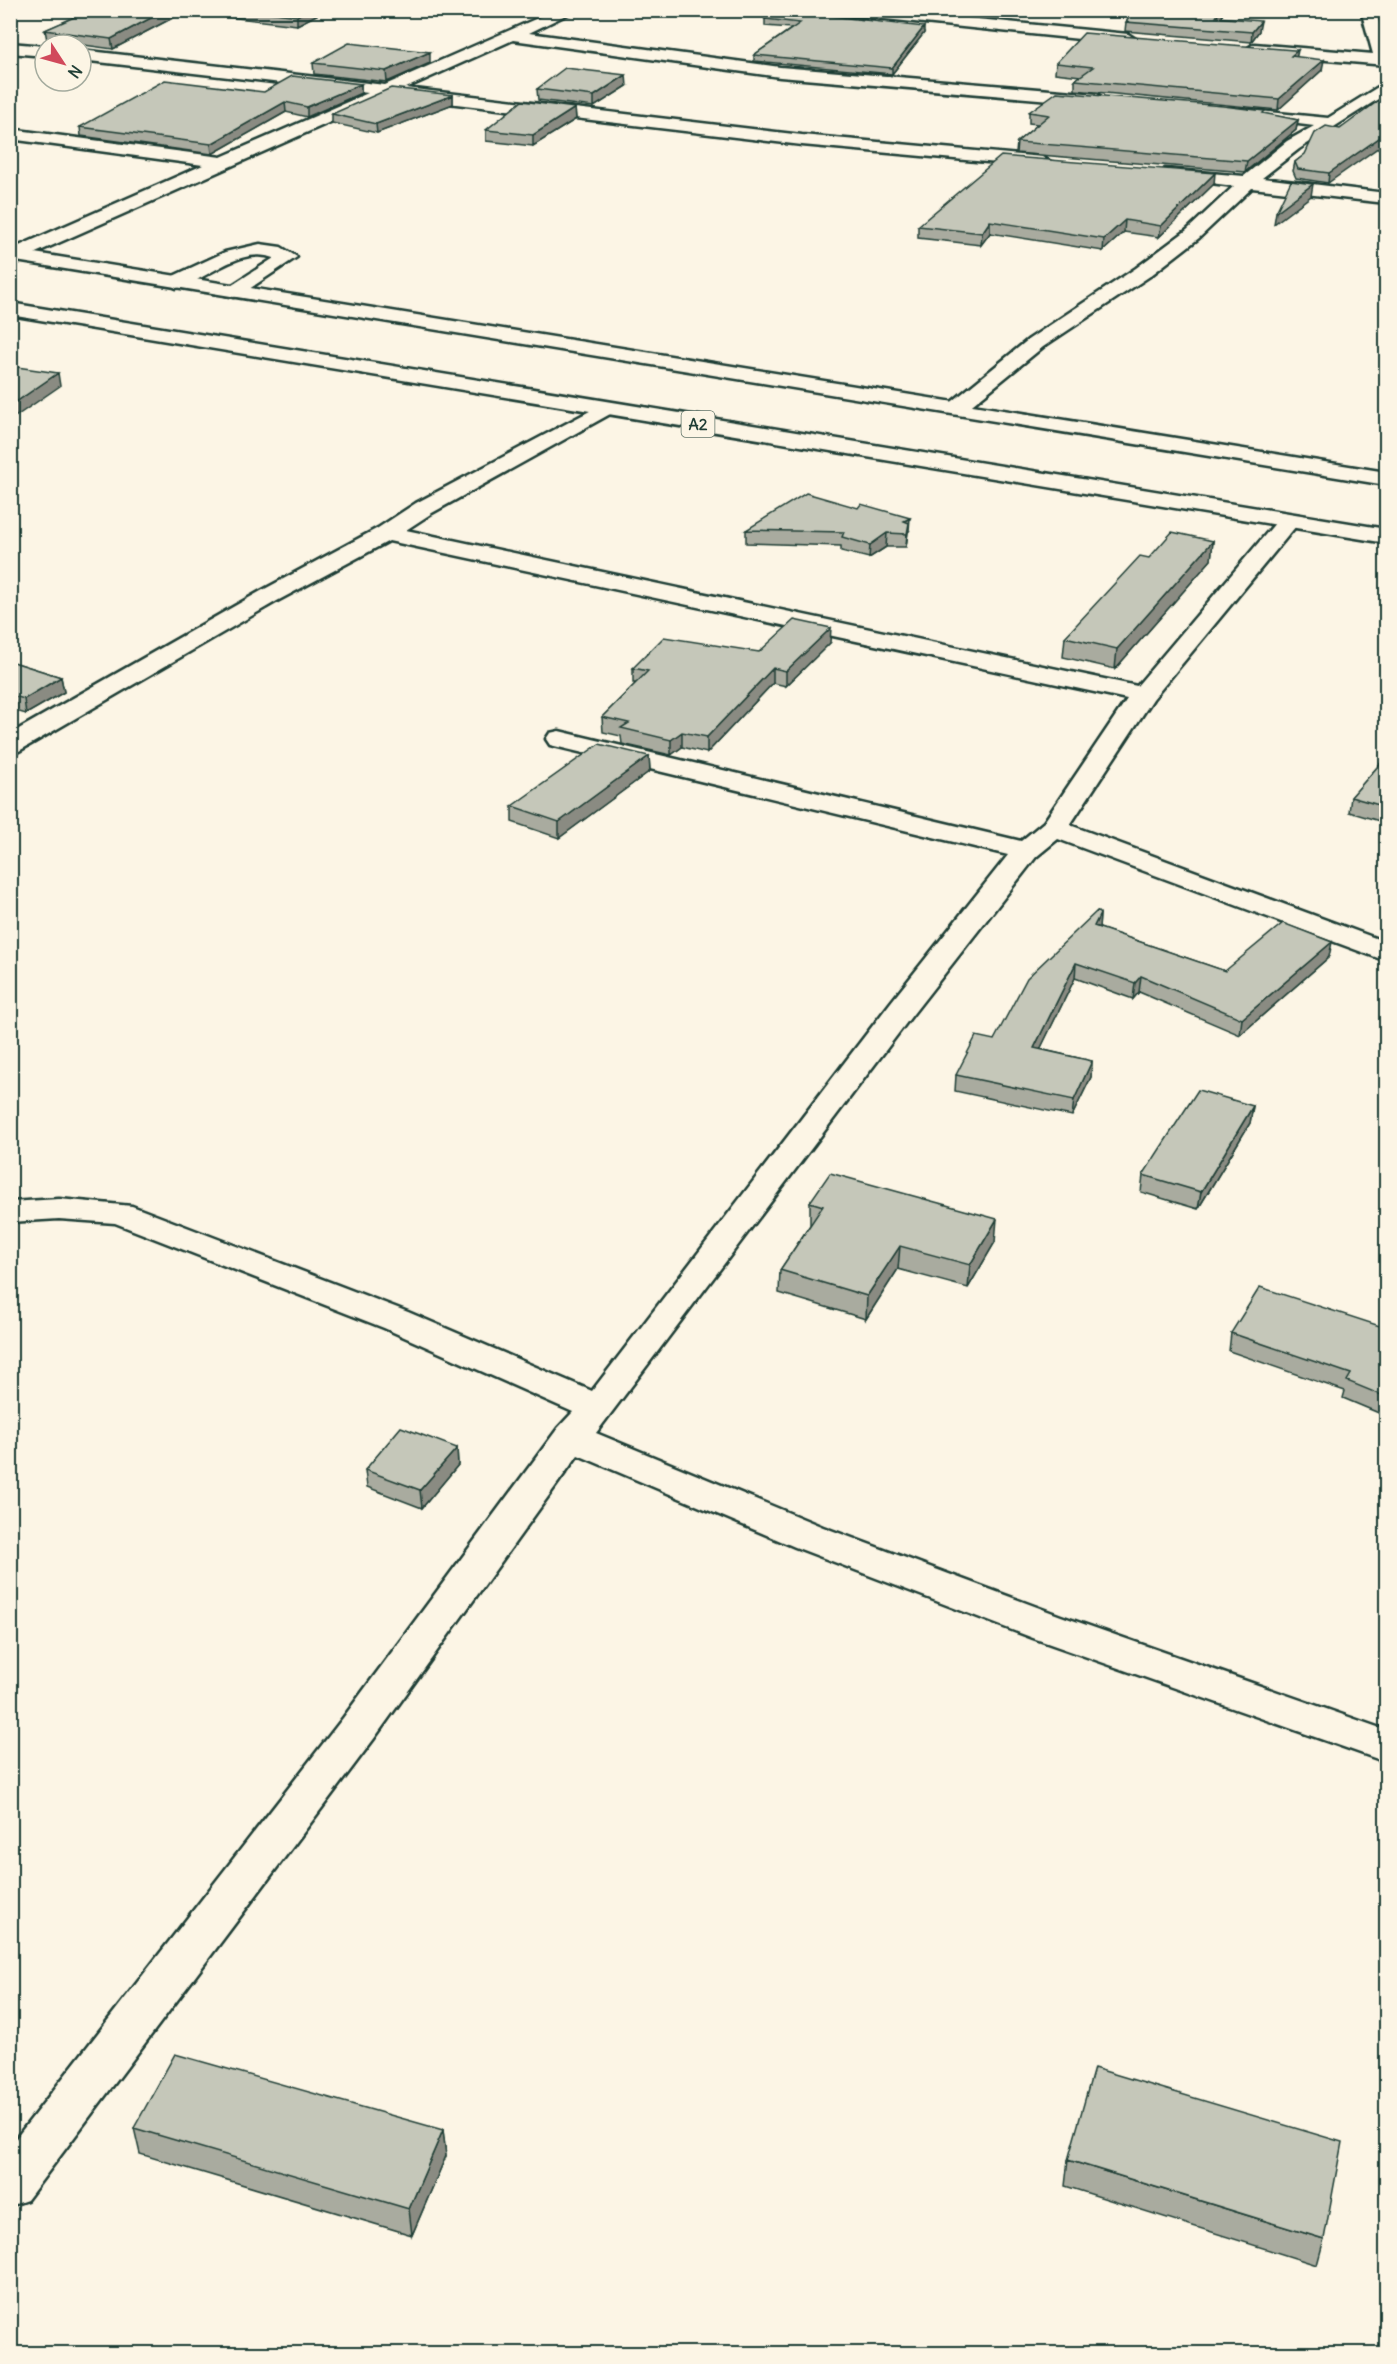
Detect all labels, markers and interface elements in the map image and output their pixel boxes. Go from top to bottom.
north arrow [33,33,93,93]
text: N [64,61,86,82]
road number: A2 [682,411,714,437]

